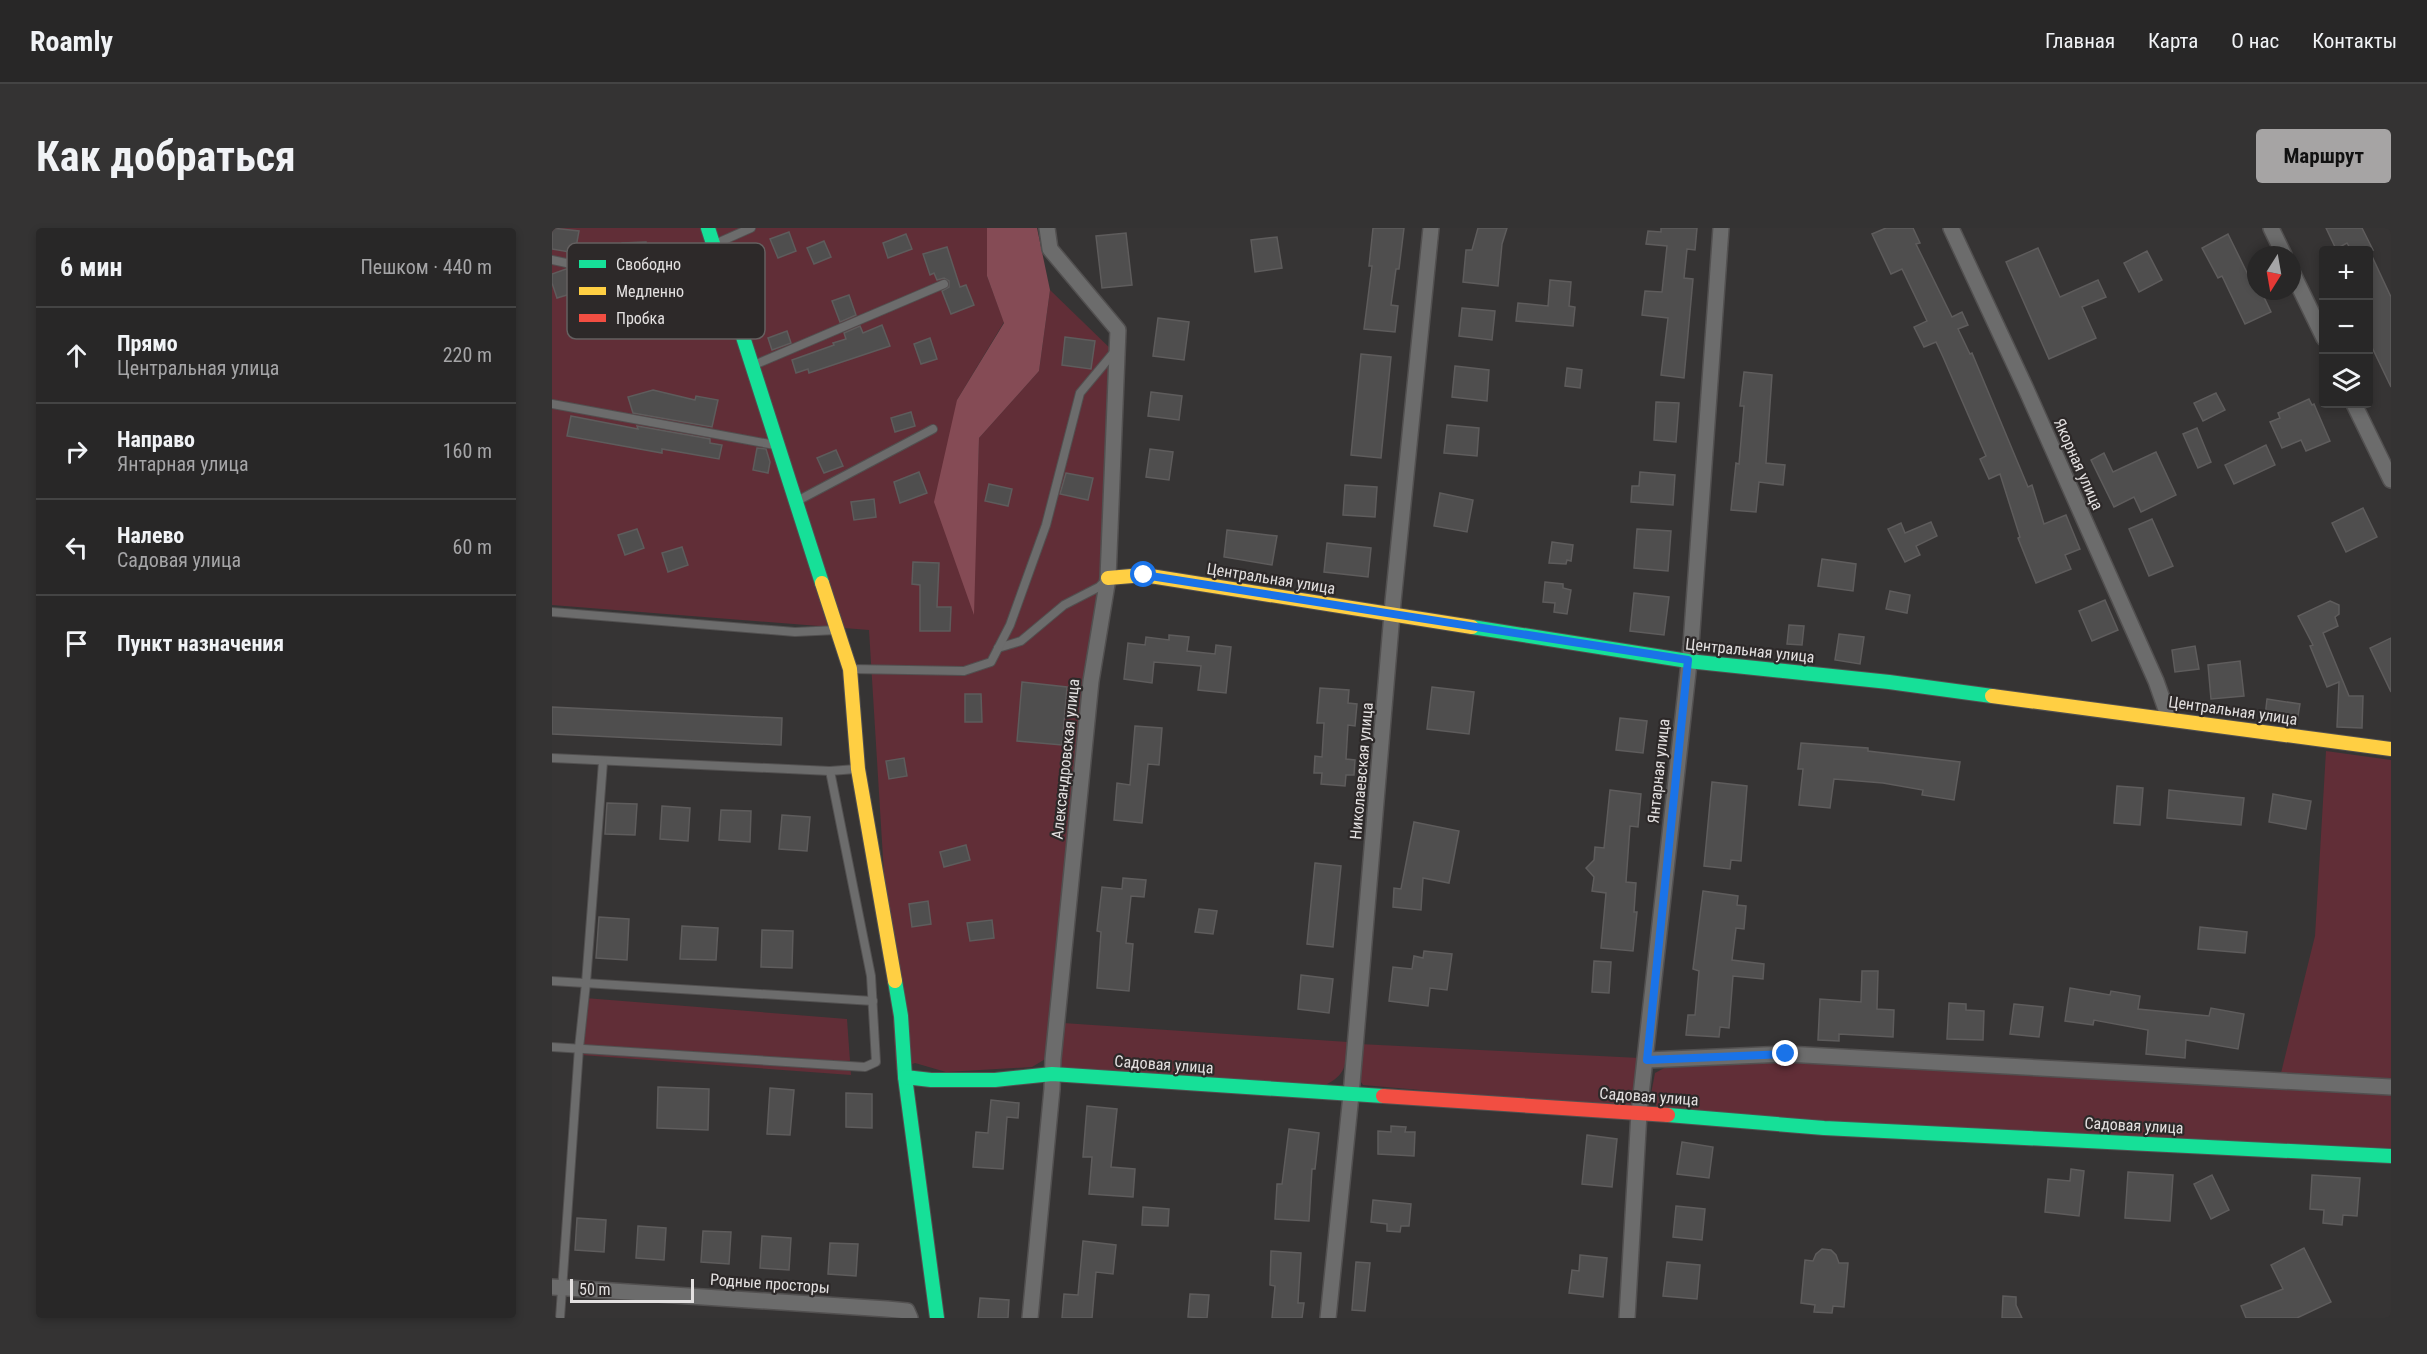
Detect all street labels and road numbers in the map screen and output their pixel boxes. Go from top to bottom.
street label: Якорная улица [2050,415,2107,513]
street label: Центральная улица [1205,559,1337,598]
street label: Центральная улица [1684,634,1816,667]
street label: Александровская улица [1048,678,1083,840]
street label: Центральная улица [2167,692,2299,729]
street label: Николаевская улица [1346,702,1377,840]
street label: Янтарная улица [1644,718,1673,824]
street label: Садовая улица [1114,1052,1214,1077]
street label: Садовая улица [1599,1084,1699,1109]
street label: Садовая улица [2084,1113,2184,1138]
street label: Родные просторы [710,1270,830,1297]

